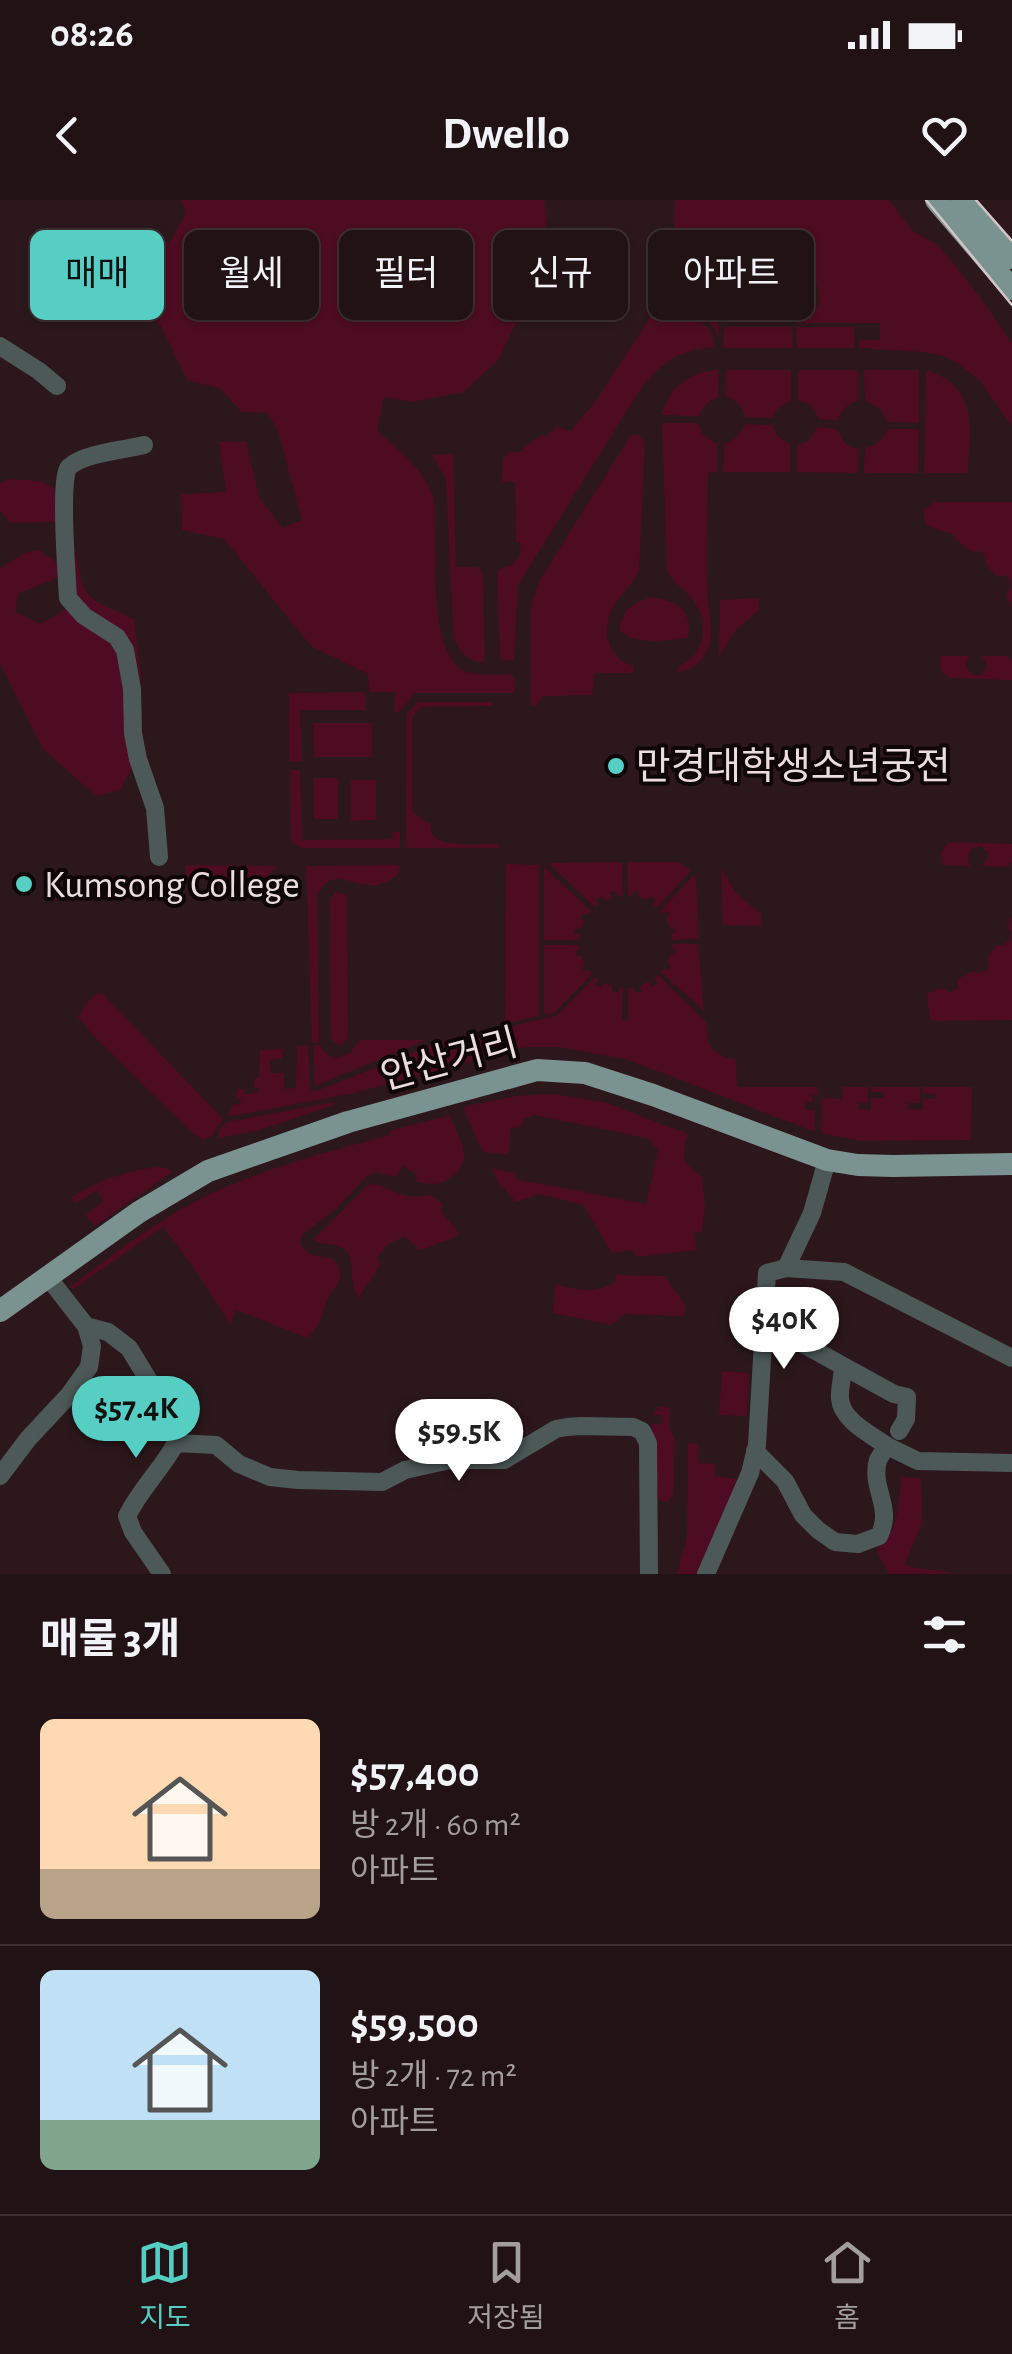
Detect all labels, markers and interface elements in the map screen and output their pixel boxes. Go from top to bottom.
text: 08:26 [50,16,134,54]
icon: back [40,108,95,163]
icon: heart [917,108,972,163]
text: Dwello [442,112,570,157]
chip: 매매 [30,230,164,320]
chip: 월세 [184,230,319,320]
chip: 필터 [339,230,473,320]
chip: 신규 [493,230,628,320]
chip: 아파트 [648,230,814,320]
place label: 만경대학생소년궁전 [636,747,951,787]
marker: 만경대학생소년궁전 [605,755,627,777]
place label: Kumsong College [44,867,300,905]
marker: Kumsong College [13,873,35,895]
street label: 안산거리 [377,1023,522,1097]
pin: $40K [725,1287,843,1372]
text: $40K [751,1303,817,1335]
pin: $57.4K [55,1376,217,1461]
text: $57.4K [94,1392,178,1424]
pin: $59.5K [378,1399,540,1484]
text: $59.5K [417,1415,501,1447]
icon: filters [917,1607,972,1662]
text: 매물 3개 [40,1619,180,1661]
text: $57,400 [350,1752,480,1794]
icon: home [120,1759,240,1879]
text: 방 2개 · 60 m² [350,1809,521,1841]
text: 아파트 [350,1855,438,1887]
text: $59,500 [350,2003,479,2045]
icon: home [120,2010,240,2130]
text: 방 2개 · 72 m² [350,2060,517,2092]
text: 아파트 [350,2106,438,2138]
tab: 지도 [137,2235,192,2336]
tab: 저장됨 [467,2235,545,2336]
tab: 홈 [820,2235,875,2336]

